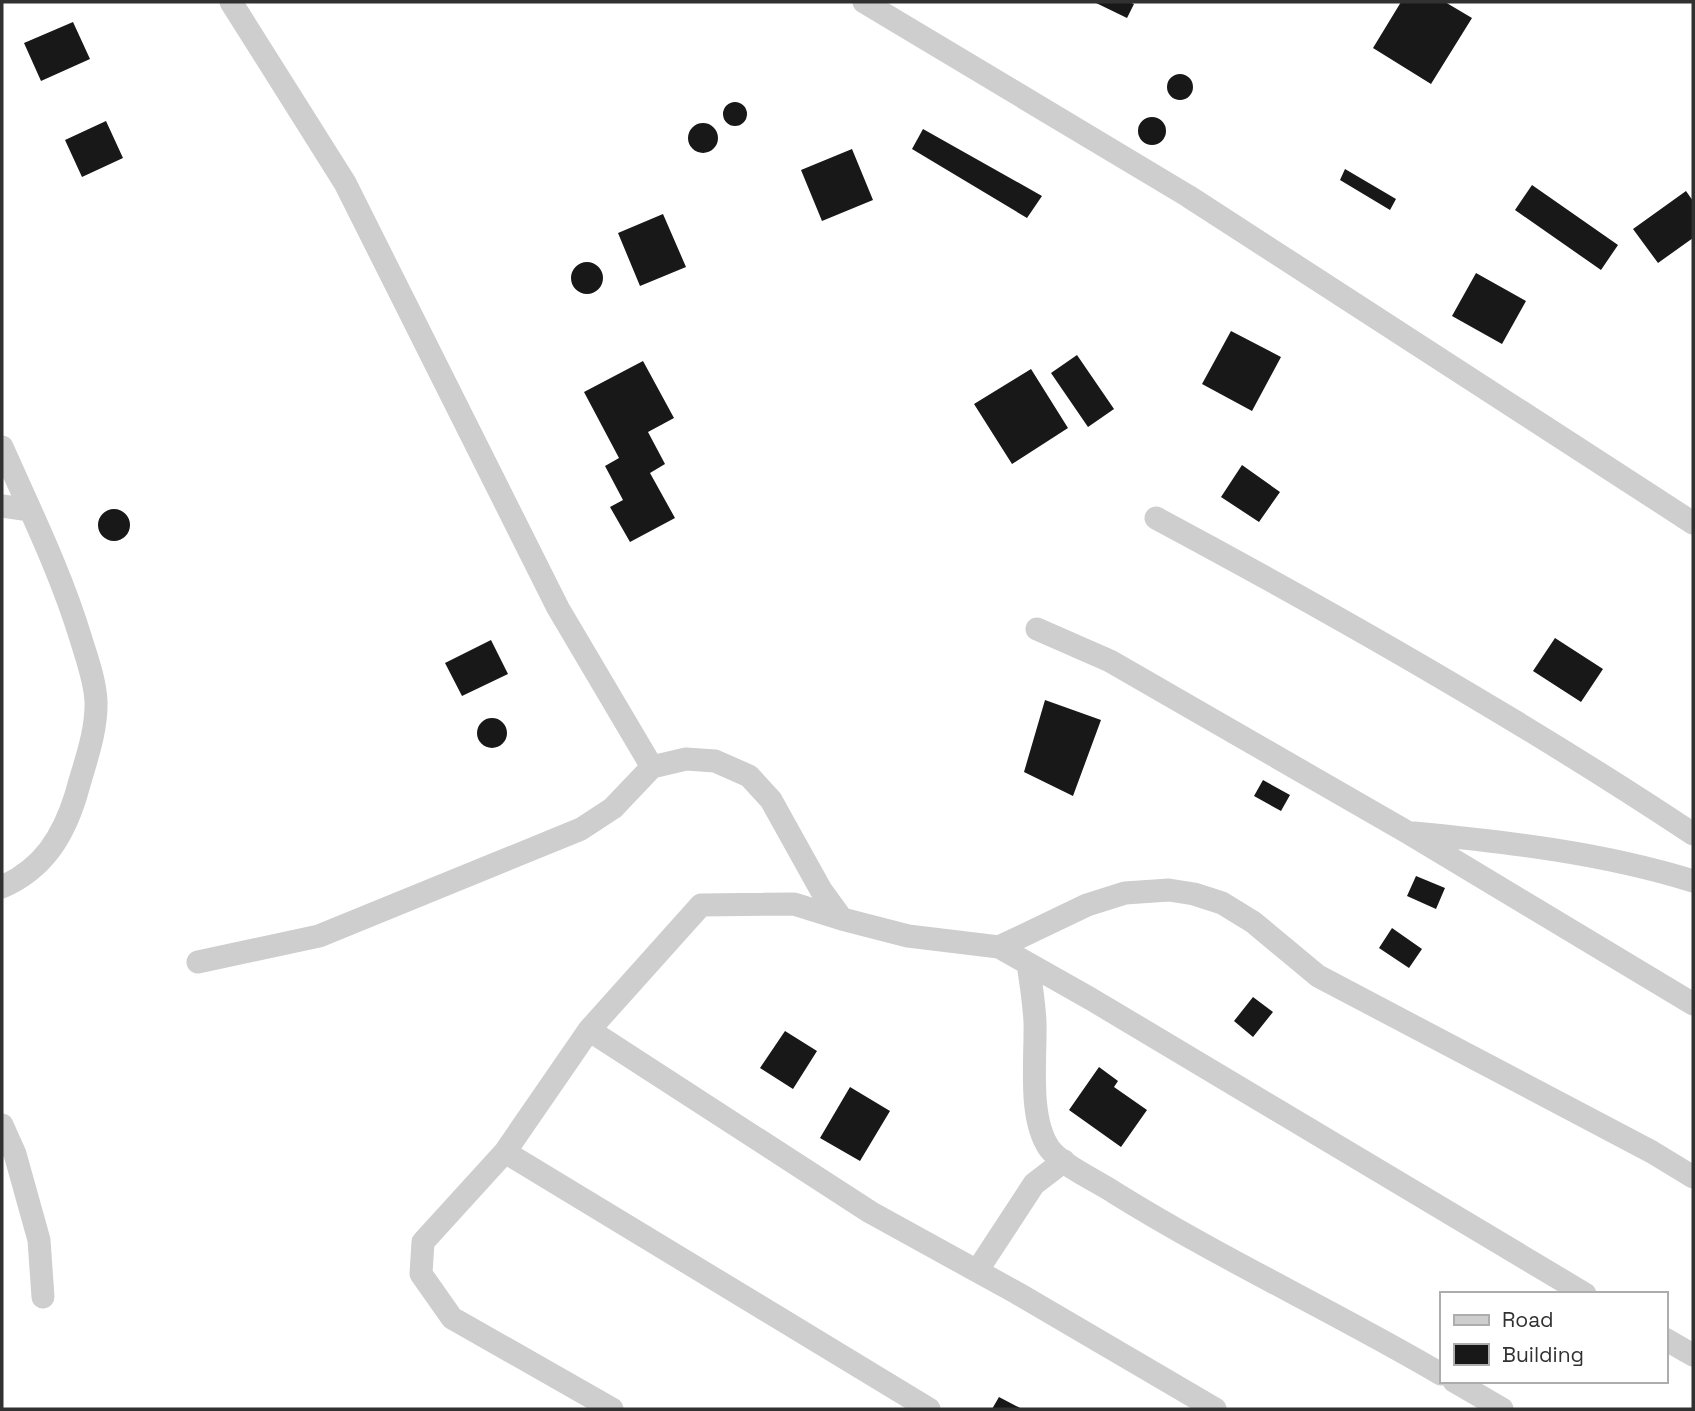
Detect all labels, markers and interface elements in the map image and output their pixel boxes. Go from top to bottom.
legend [1440,1292,1667,1383]
text: Road [1502,1306,1554,1333]
text: Building [1502,1341,1584,1368]

